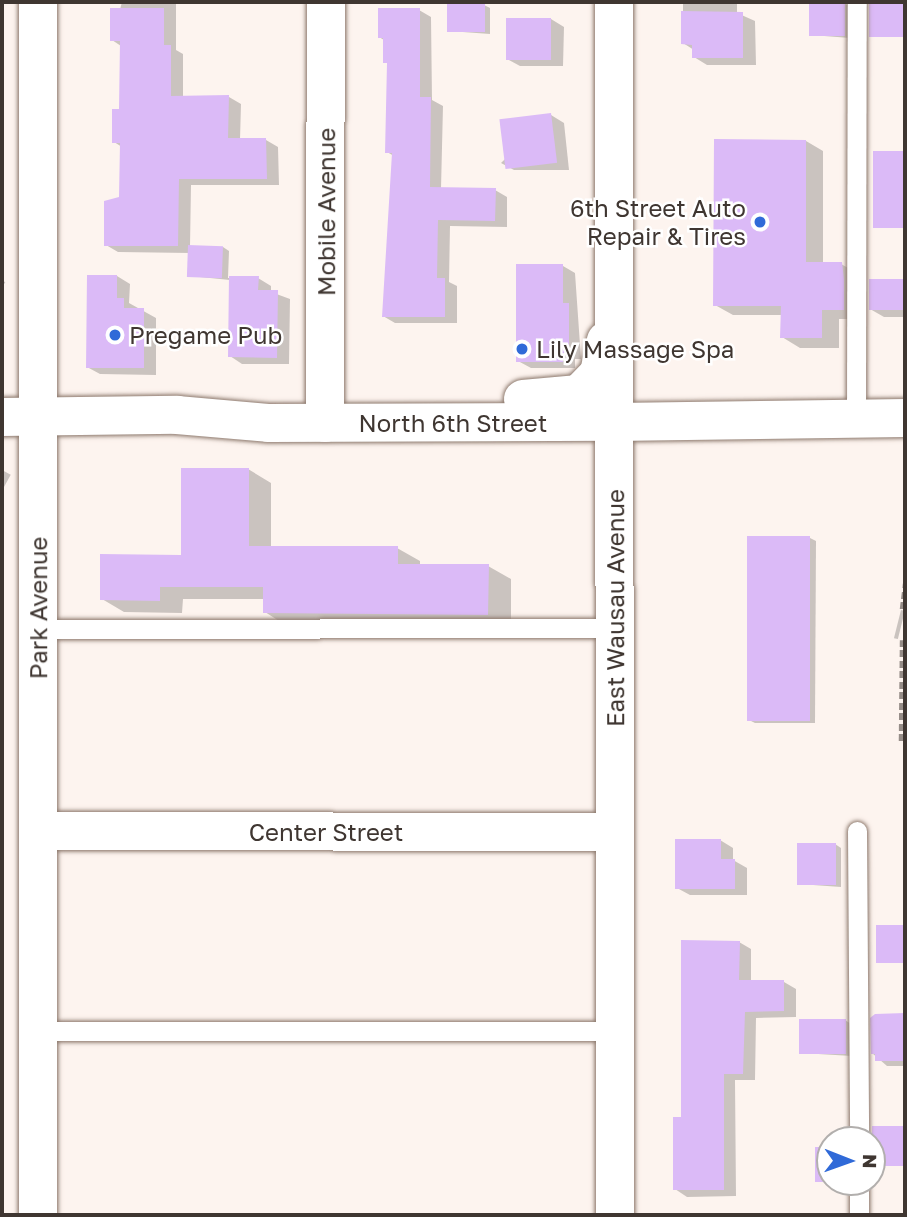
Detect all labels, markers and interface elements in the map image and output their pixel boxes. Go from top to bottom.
street label: Mobile Avenue [312,128,340,296]
place label: 6th Street Auto Repair & Tires [570,194,746,250]
marker: 6th Street Auto Repair & Tires [752,214,768,230]
place label: Pregame Pub [129,321,282,349]
marker: Pregame Pub [107,327,123,343]
place label: Lily Massage Spa [536,335,734,363]
marker: Lily Massage Spa [514,341,530,357]
street label: North 6th Street [359,409,547,437]
street label: East Wausau Avenue [601,489,629,727]
street label: Park Avenue [24,537,52,679]
street label: Center Street [249,818,403,846]
north arrow [816,1126,886,1196]
text: N [859,1154,882,1169]

